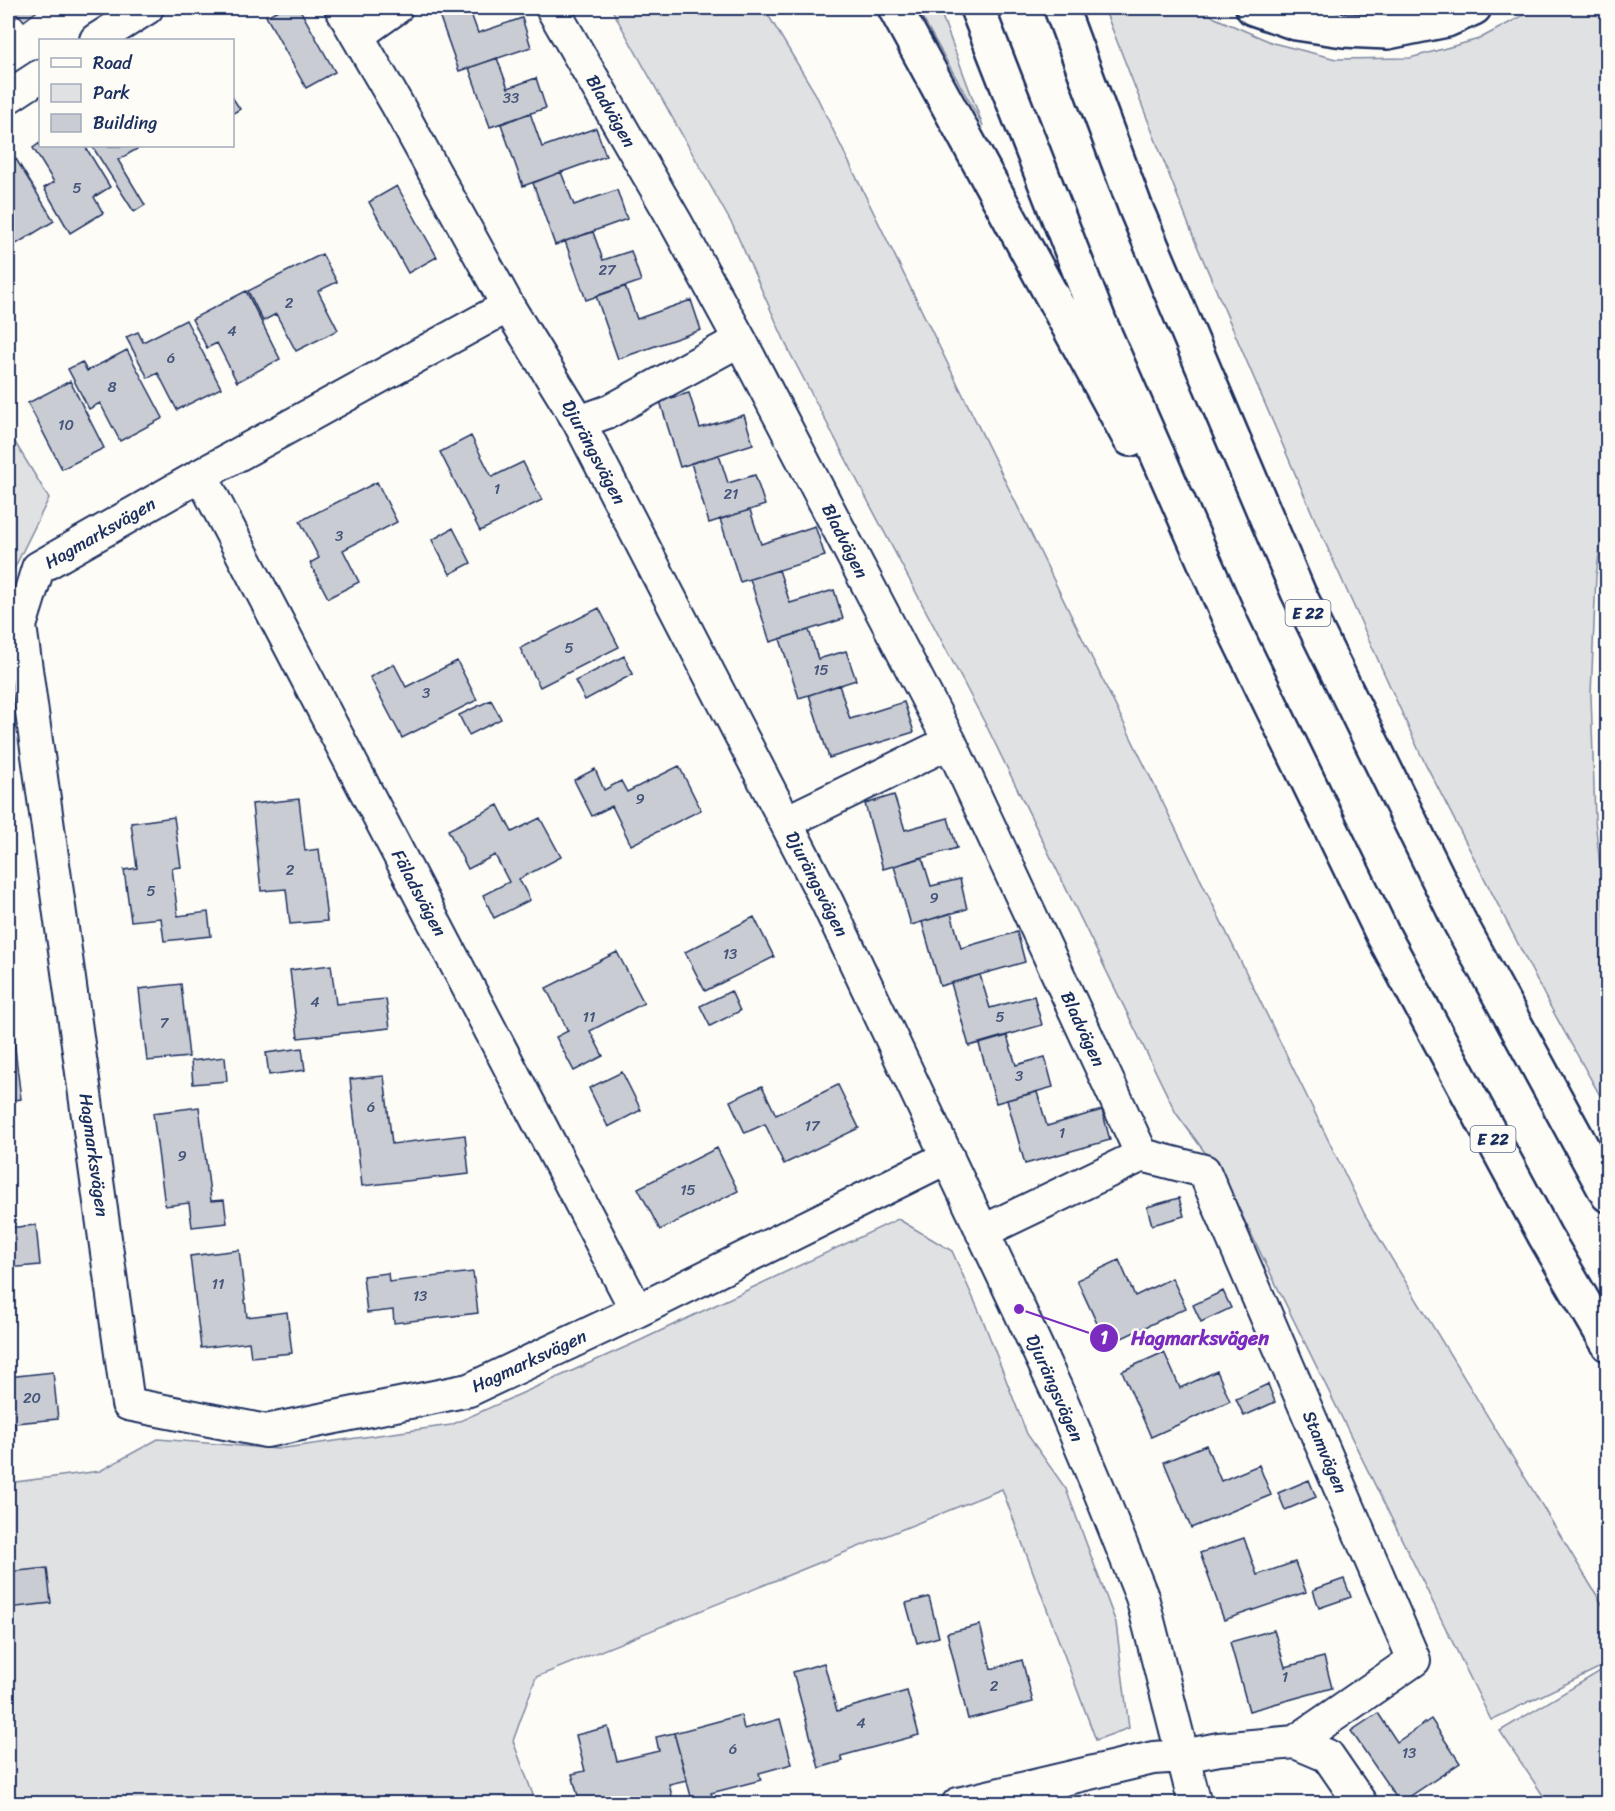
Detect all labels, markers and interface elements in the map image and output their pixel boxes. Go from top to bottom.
legend [39,39,234,147]
text: Road [93,47,133,79]
street label: Bladvägen [577,68,645,154]
text: Park [93,77,130,109]
house number: 33 [503,85,519,111]
text: Building [93,107,157,139]
house number: 5 [72,175,82,201]
house number: 27 [598,257,617,283]
house number: 2 [285,290,294,316]
house number: 4 [227,318,237,344]
house number: 6 [167,345,175,371]
house number: 8 [107,374,117,400]
street label: Djurängsvägen [553,394,635,511]
house number: 10 [58,412,74,438]
house number: 1 [494,476,500,502]
house number: 21 [723,481,739,507]
street label: Hagmarksvägen [38,488,162,578]
street label: Bladvägen [812,498,878,584]
house number: 3 [335,523,343,549]
road number: E 22 [1286,600,1330,626]
house number: 5 [564,635,574,661]
house number: 15 [813,657,829,683]
house number: 3 [422,680,430,706]
house number: 9 [635,786,645,812]
street label: Djurängsvägen [777,825,858,943]
street label: Fäladsvägen [382,843,456,943]
house number: 2 [286,857,295,883]
house number: 5 [146,878,156,904]
house number: 9 [929,885,939,911]
house number: 13 [723,941,737,967]
street label: Bladvägen [1051,986,1115,1072]
house number: 4 [310,989,320,1015]
house number: 11 [583,1004,595,1030]
house number: 5 [995,1004,1005,1030]
house number: 7 [160,1010,170,1036]
house number: 3 [1015,1063,1023,1089]
street label: Hagmarksvägen [69,1091,119,1219]
house number: 6 [367,1094,375,1120]
house number: 17 [804,1113,821,1139]
house number: 1 [1059,1120,1065,1146]
road number: E 22 [1470,1126,1516,1152]
house number: 9 [177,1143,187,1169]
house number: 15 [680,1177,696,1203]
house number: 11 [212,1271,224,1297]
house number: 13 [413,1283,427,1309]
callout: Hagmarksvägen [1089,1319,1281,1357]
street label: Hagmarksvägen [466,1320,592,1402]
text: Hagmarksvägen [1130,1321,1269,1356]
text: 1 [1100,1322,1108,1354]
street label: Djurängsvägen [1017,1329,1093,1447]
house number: 20 [23,1385,41,1411]
street label: Stamvägen [1293,1405,1357,1499]
house number: 1 [1282,1664,1288,1690]
house number: 2 [990,1673,999,1699]
house number: 4 [856,1710,866,1736]
house number: 6 [729,1736,737,1762]
house number: 13 [1402,1740,1416,1766]

